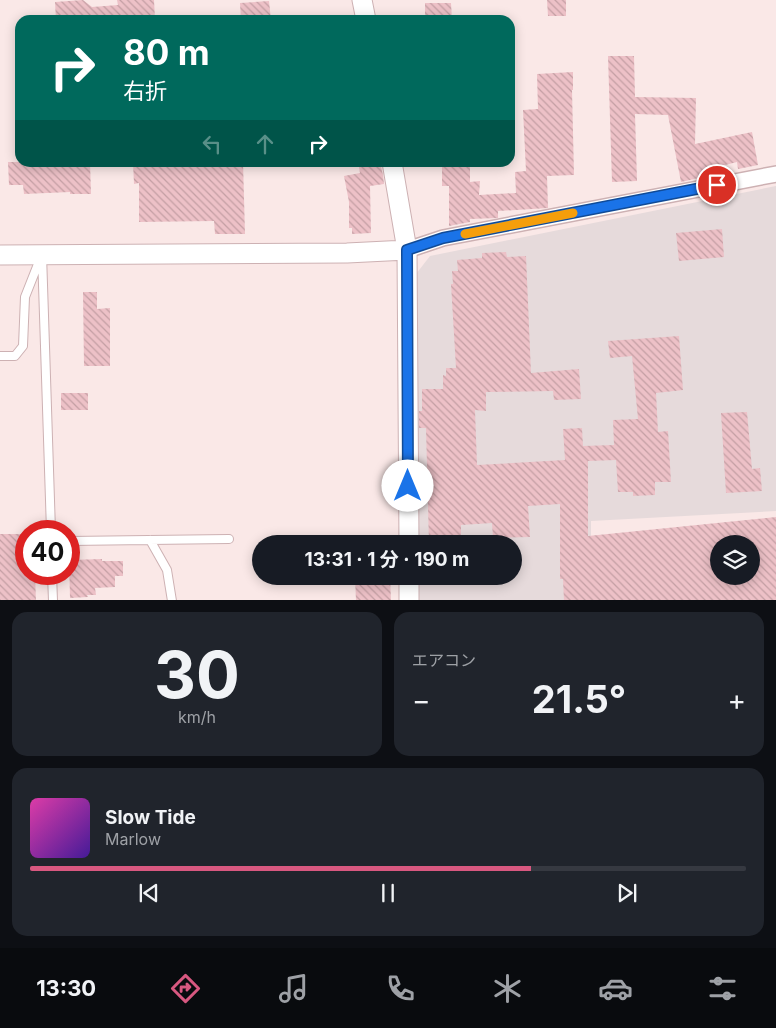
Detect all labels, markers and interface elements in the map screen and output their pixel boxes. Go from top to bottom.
text: 80 m [123,31,210,73]
icon: right [40,35,105,100]
text: 右折 [123,78,167,104]
icon: left [198,130,226,158]
icon: ahead [251,130,279,158]
icon: right [304,130,332,158]
pin [696,164,738,206]
icon: arrive [703,171,731,199]
position arrow [381,459,433,511]
speed limit sign: 40 [15,520,80,585]
map controls [710,535,760,585]
button: layers [710,535,760,585]
text: 13:31 · 1 分 · 190 m [305,548,469,571]
text: 30 [154,635,240,714]
text: エアコン [412,650,476,670]
text: 21.5° [532,676,626,722]
text: − [412,683,431,717]
text: + [727,683,746,717]
text: km/h [178,707,216,727]
text: Slow Tide [105,806,196,829]
text: Marlow [105,829,161,849]
icon: previous [135,879,163,907]
icon: pause [374,879,402,907]
icon: next [613,879,641,907]
icon: directions [168,971,203,1006]
icon: music [276,971,311,1006]
icon: phone [383,971,418,1006]
icon: climate [490,971,525,1006]
icon: car [598,971,633,1006]
icon: filters [705,971,740,1006]
text: 13:30 [36,975,96,1001]

